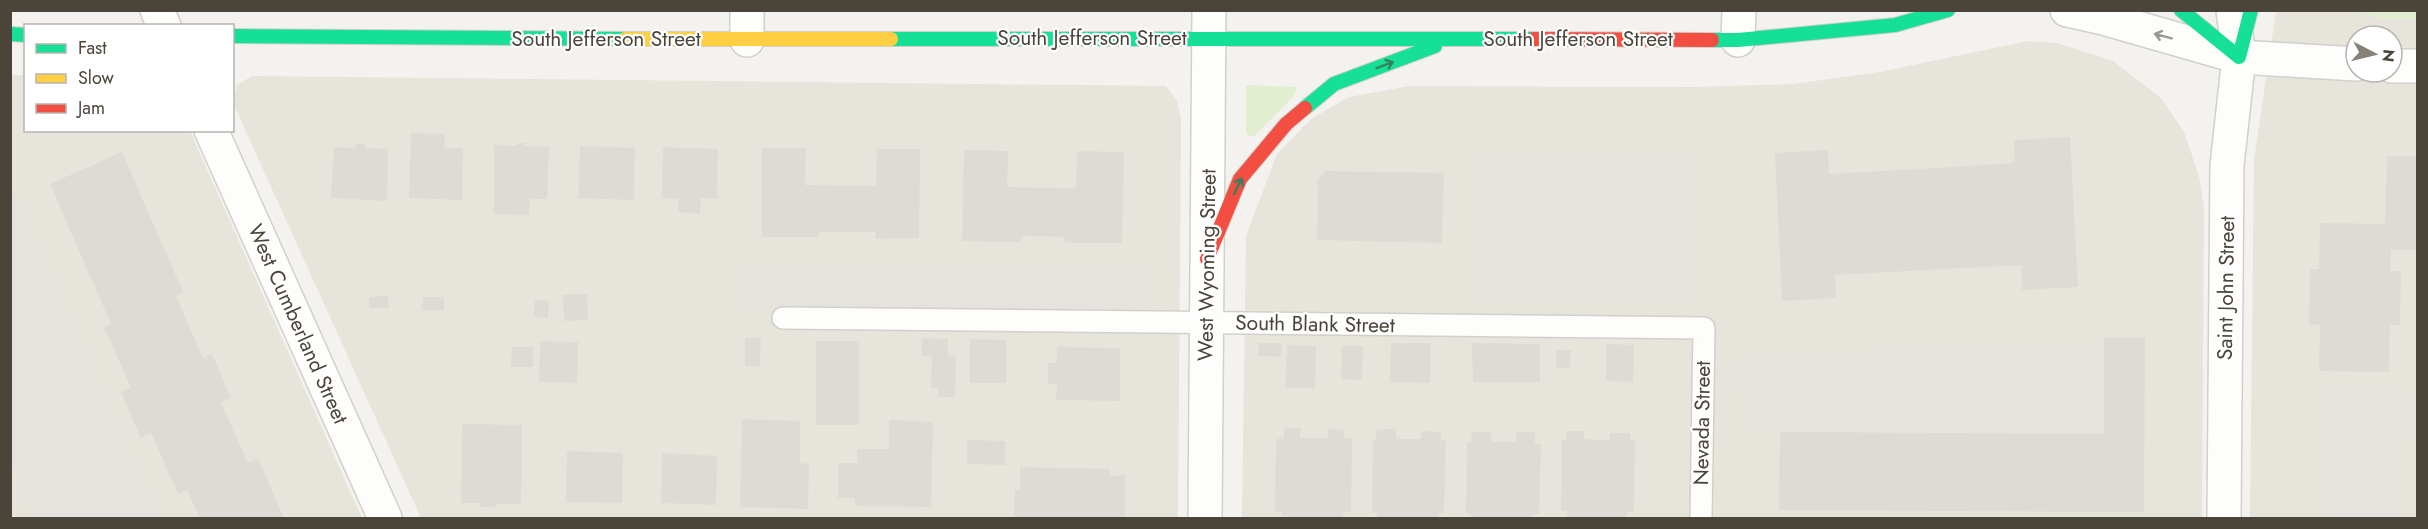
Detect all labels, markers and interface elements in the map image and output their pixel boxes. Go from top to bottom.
street label: South Jefferson Street [997,23,1187,53]
legend [24,24,234,132]
street label: South Jefferson Street [511,24,701,54]
street label: South Jefferson Street [1483,24,1673,54]
north arrow [2344,24,2404,84]
one-way arrow [2153,29,2172,41]
text: Fast [78,35,107,61]
text: N [2376,48,2401,63]
one-way arrow [1375,58,1394,69]
text: Slow [78,65,115,91]
text: Jam [76,95,105,121]
street label: West Wyoming Street [1190,169,1224,361]
one-way arrow [1233,177,1245,195]
street label: Saint John Street [2210,216,2242,360]
street label: West Cumberland Street [240,219,356,429]
street label: South Blank Street [1235,308,1395,340]
street label: Nevada Street [1686,360,1718,486]

